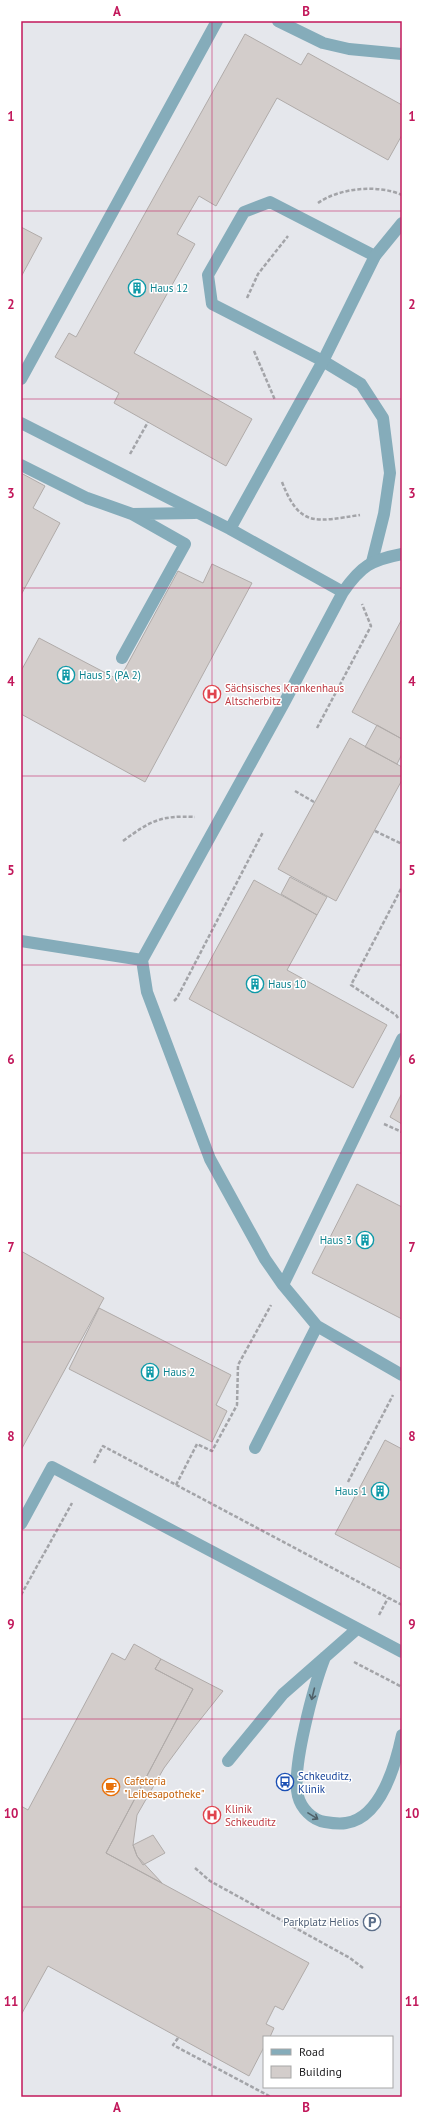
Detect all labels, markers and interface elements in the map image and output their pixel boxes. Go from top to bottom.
text: A [113,3,121,20]
text: B [302,3,310,20]
text: 1 [7,108,15,125]
text: 1 [408,108,416,125]
building icon: Haus 12 [127,278,147,298]
place label: Haus 12 [150,281,188,295]
text: 2 [7,296,15,313]
text: 2 [408,296,416,313]
text: 3 [7,485,15,502]
text: 3 [408,485,416,502]
building icon: Haus 5 (PA 2) [56,665,76,685]
place label: Haus 5 (PA 2) [79,668,141,682]
text: 4 [7,673,15,690]
text: 4 [408,673,416,690]
place label: Sächsisches Krankenhaus Altscherbitz [225,681,344,708]
hospital icon: Sächsisches Krankenhaus Altscherbitz [202,684,222,704]
text: 5 [7,862,15,879]
text: 5 [408,862,416,879]
building icon: Haus 10 [245,974,265,994]
place label: Haus 10 [268,977,306,991]
text: 6 [7,1051,15,1068]
text: 6 [408,1051,416,1068]
building icon: Haus 3 [355,1230,375,1250]
place label: Haus 3 [320,1233,352,1247]
text: 7 [7,1239,15,1256]
text: 7 [408,1239,416,1256]
building icon: Haus 2 [140,1362,160,1382]
place label: Haus 2 [163,1365,195,1379]
text: 8 [7,1428,15,1445]
text: 8 [408,1428,416,1445]
building icon: Haus 1 [370,1481,390,1501]
place label: Haus 1 [335,1484,367,1498]
text: 9 [7,1616,15,1633]
text: 9 [408,1616,416,1633]
one-way arrow [309,1687,316,1700]
place label: Schkeuditz, Klinik [298,1769,351,1796]
bus stop icon: Schkeuditz, Klinik [275,1772,295,1792]
place label: Cafeteria "Leibesapotheke" [124,1774,205,1801]
cafe icon: Cafeteria "Leibesapotheke" [101,1777,121,1797]
place label: Klinik Schkeuditz [225,1802,276,1829]
text: 10 [4,1805,18,1822]
hospital icon: Klinik Schkeuditz [202,1805,222,1825]
text: 10 [405,1805,419,1822]
one-way arrow [308,1812,319,1820]
parking icon: Parkplatz Helios [362,1912,382,1932]
place label: Parkplatz Helios [283,1915,359,1929]
text: 11 [4,1993,18,2010]
text: 11 [405,1993,419,2010]
legend [263,2036,393,2088]
text: Road [299,2044,324,2059]
text: Building [299,2064,342,2079]
text: A [113,2099,121,2116]
text: B [302,2099,310,2116]

